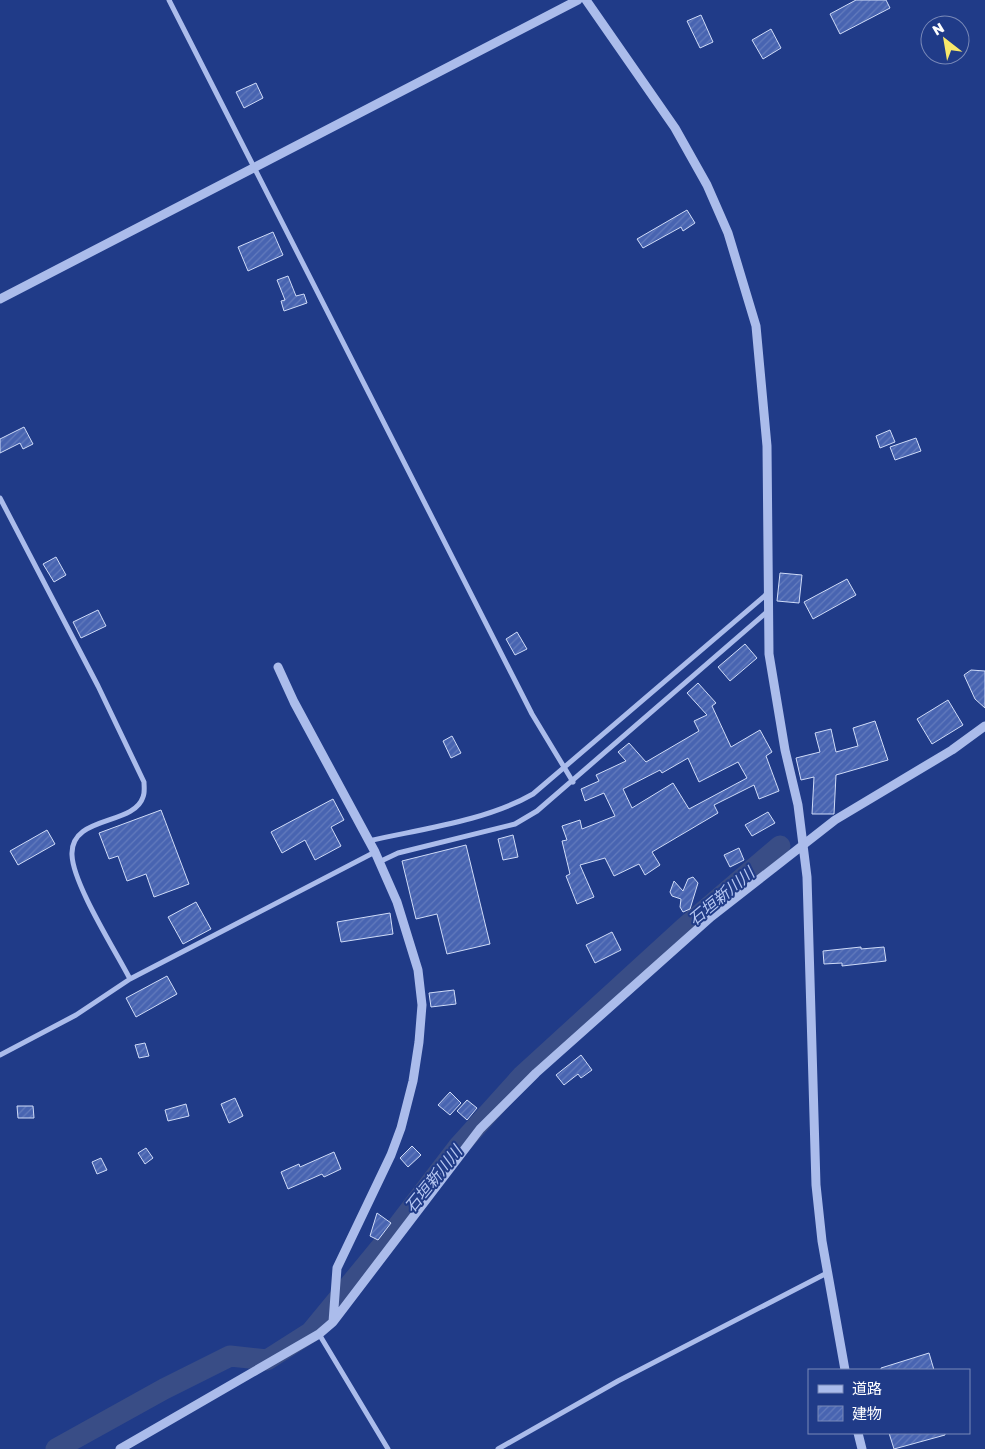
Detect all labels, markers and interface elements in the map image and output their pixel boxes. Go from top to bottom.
north arrow [920,15,970,65]
text: N [929,18,947,38]
water label: 石垣新川川 [684,861,760,929]
water label: 石垣新川川 [400,1140,467,1216]
legend [808,1369,970,1434]
text: 道路 [852,1379,882,1397]
text: 建物 [852,1404,882,1422]

